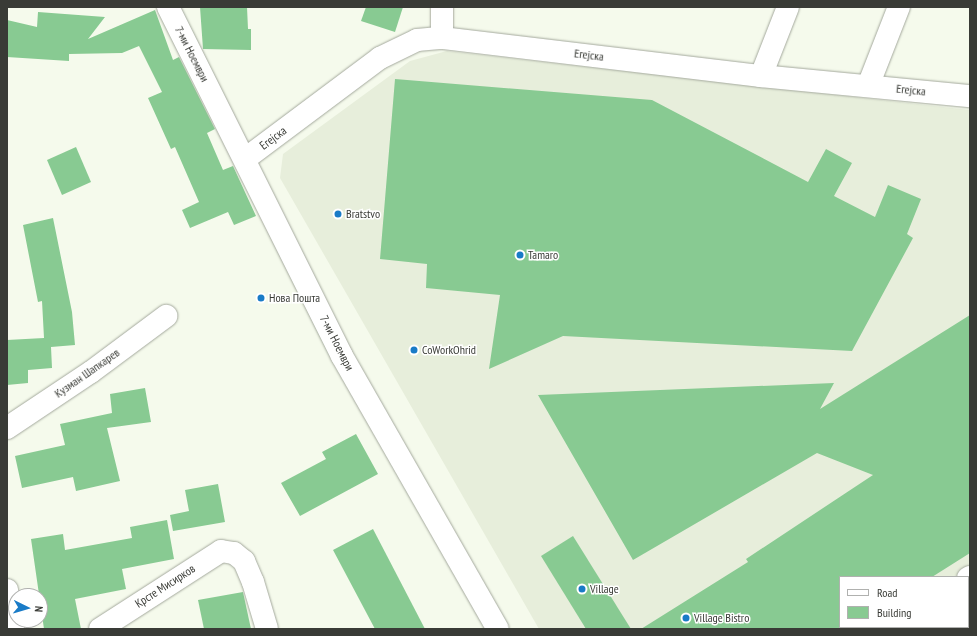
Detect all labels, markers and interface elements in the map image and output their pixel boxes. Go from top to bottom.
street label: 7-ми Ноември [172,24,212,84]
street label: Егејска [573,46,605,64]
street label: Егејска [895,81,927,99]
street label: Егејска [257,123,289,153]
place label: Bratstvo [346,207,380,221]
marker: Bratstvo [333,209,343,219]
place label: Tamaro [528,248,558,262]
marker: Tamaro [515,250,525,260]
place label: Нова Пошта [269,291,320,305]
marker: Нова Пошта [256,293,266,303]
street label: 7-ми Ноември [317,313,357,373]
place label: CoWorkOhrid [422,343,476,357]
street label: Кузман Шапкарев [52,345,122,401]
marker: CoWorkOhrid [409,345,419,355]
street label: Крсте Мисирков [132,561,198,611]
legend [839,576,969,628]
place label: Village [590,582,619,596]
marker: Village [577,584,587,594]
text: Road [877,585,897,600]
north arrow [8,588,48,628]
text: N [32,605,46,613]
text: Building [877,605,912,620]
place label: Village Bistro [694,611,749,625]
marker: Village Bistro [681,613,691,623]

